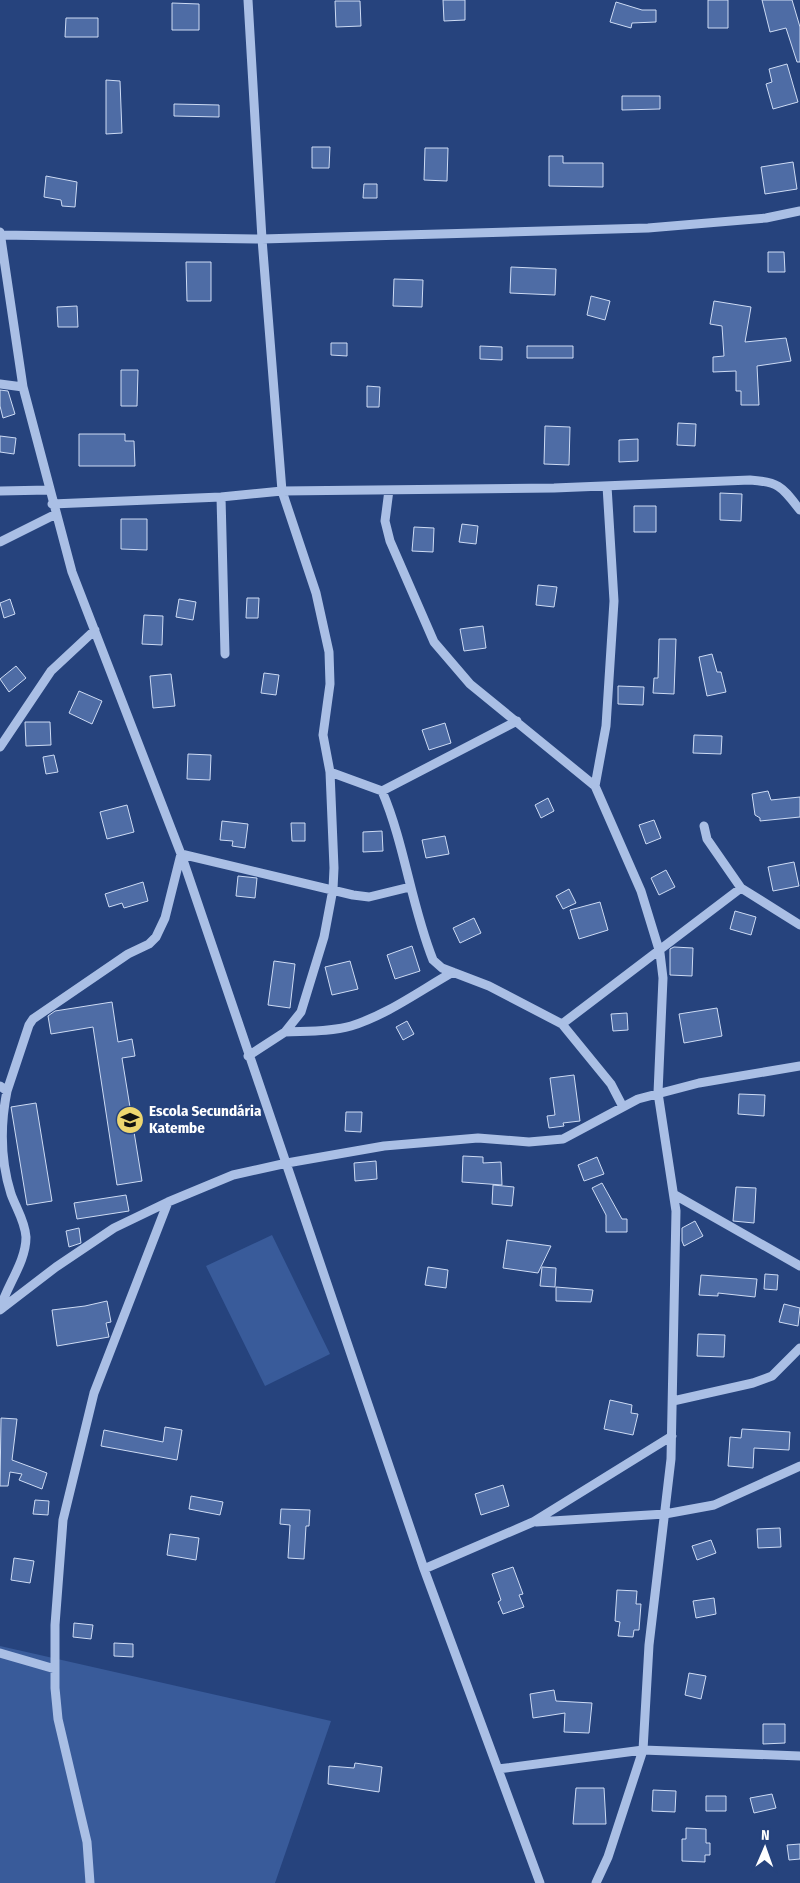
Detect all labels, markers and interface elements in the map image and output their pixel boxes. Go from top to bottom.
place label: Escola Secundária Katembe [149,1102,262,1137]
school or university icon: Escola Secundária Katembe [115,1105,145,1135]
north arrow [740,1823,790,1873]
text: N [761,1827,770,1844]

